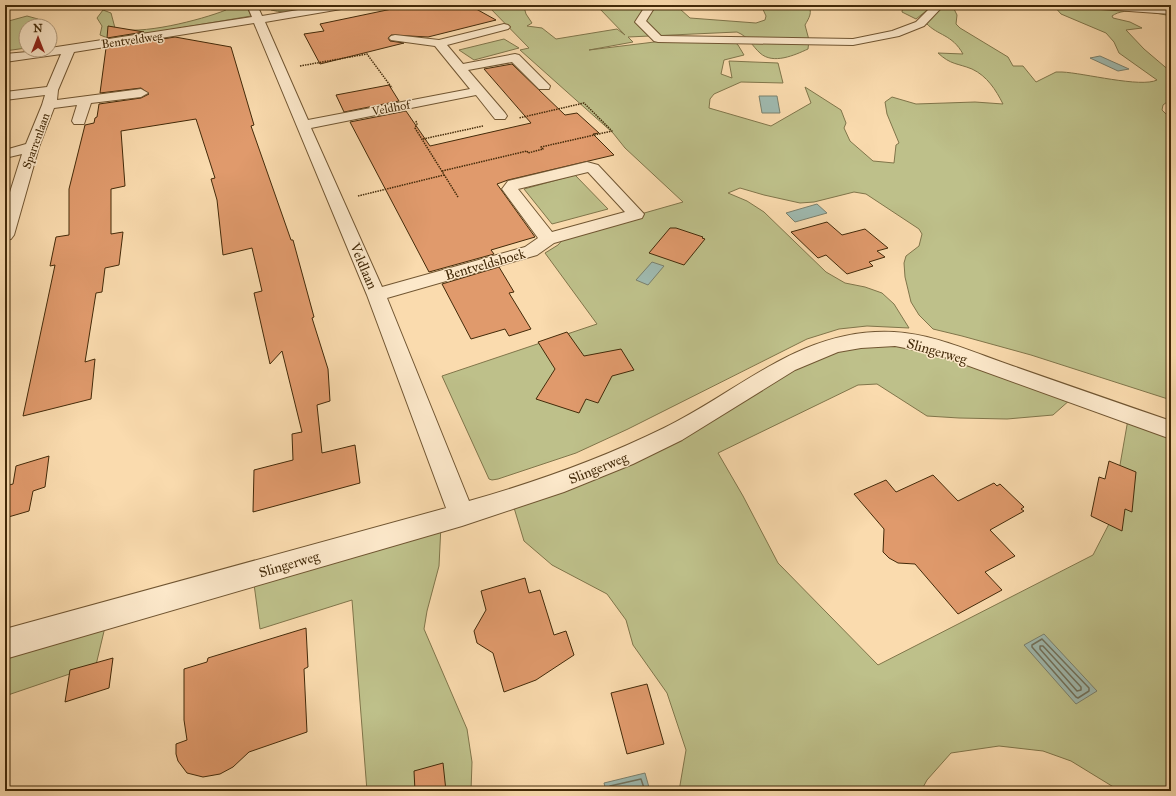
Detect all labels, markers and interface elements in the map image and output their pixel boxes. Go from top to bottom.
north arrow [18,18,58,58]
text: N [33,22,43,35]
street label: Bentveldweg [100,29,164,52]
street label: Veldhof [370,97,413,119]
street label: Sparrenlaan [19,111,53,171]
street label: Veldlaan [346,240,381,292]
street label: Bentveldshoek [443,245,528,284]
street label: Slingerweg [905,335,970,368]
street label: Slingerweg [566,449,631,488]
street label: Slingerweg [257,548,322,581]

